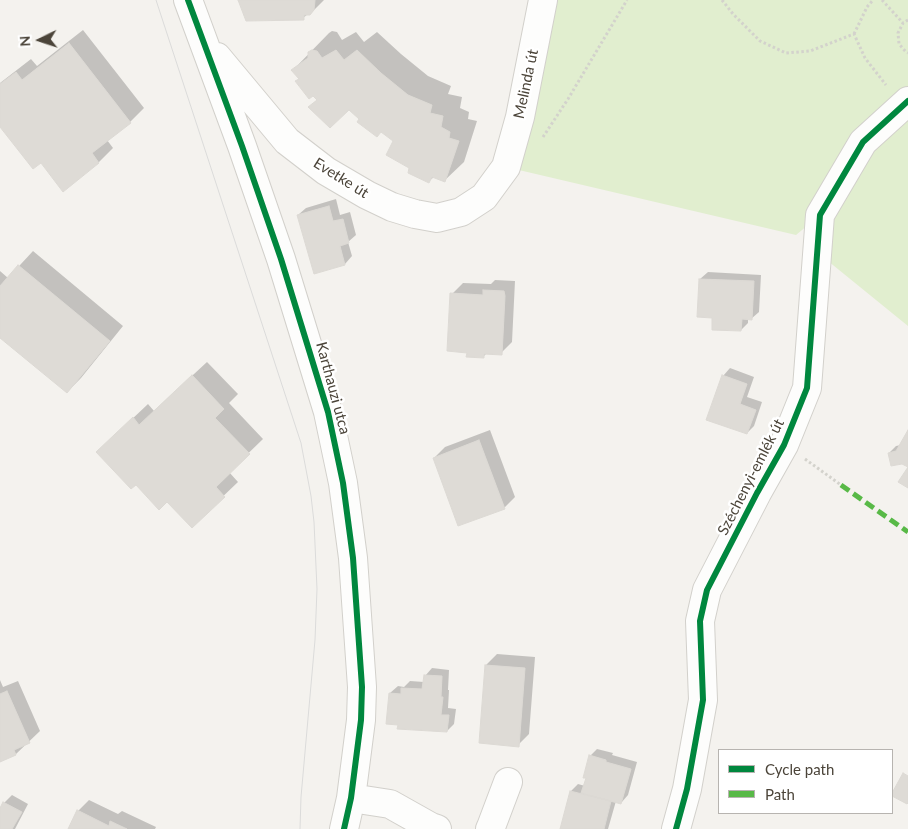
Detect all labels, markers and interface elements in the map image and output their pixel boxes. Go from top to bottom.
north arrow [15,15,65,65]
text: N [16,35,33,47]
street label: Melinda út [510,48,542,120]
street label: Evetke út [310,154,372,202]
street label: Karthauzi utca [312,340,354,436]
street label: Széchenyi-emlék út [714,416,788,538]
legend [718,749,893,814]
text: Cycle path [765,760,834,778]
text: Path [765,785,795,803]

